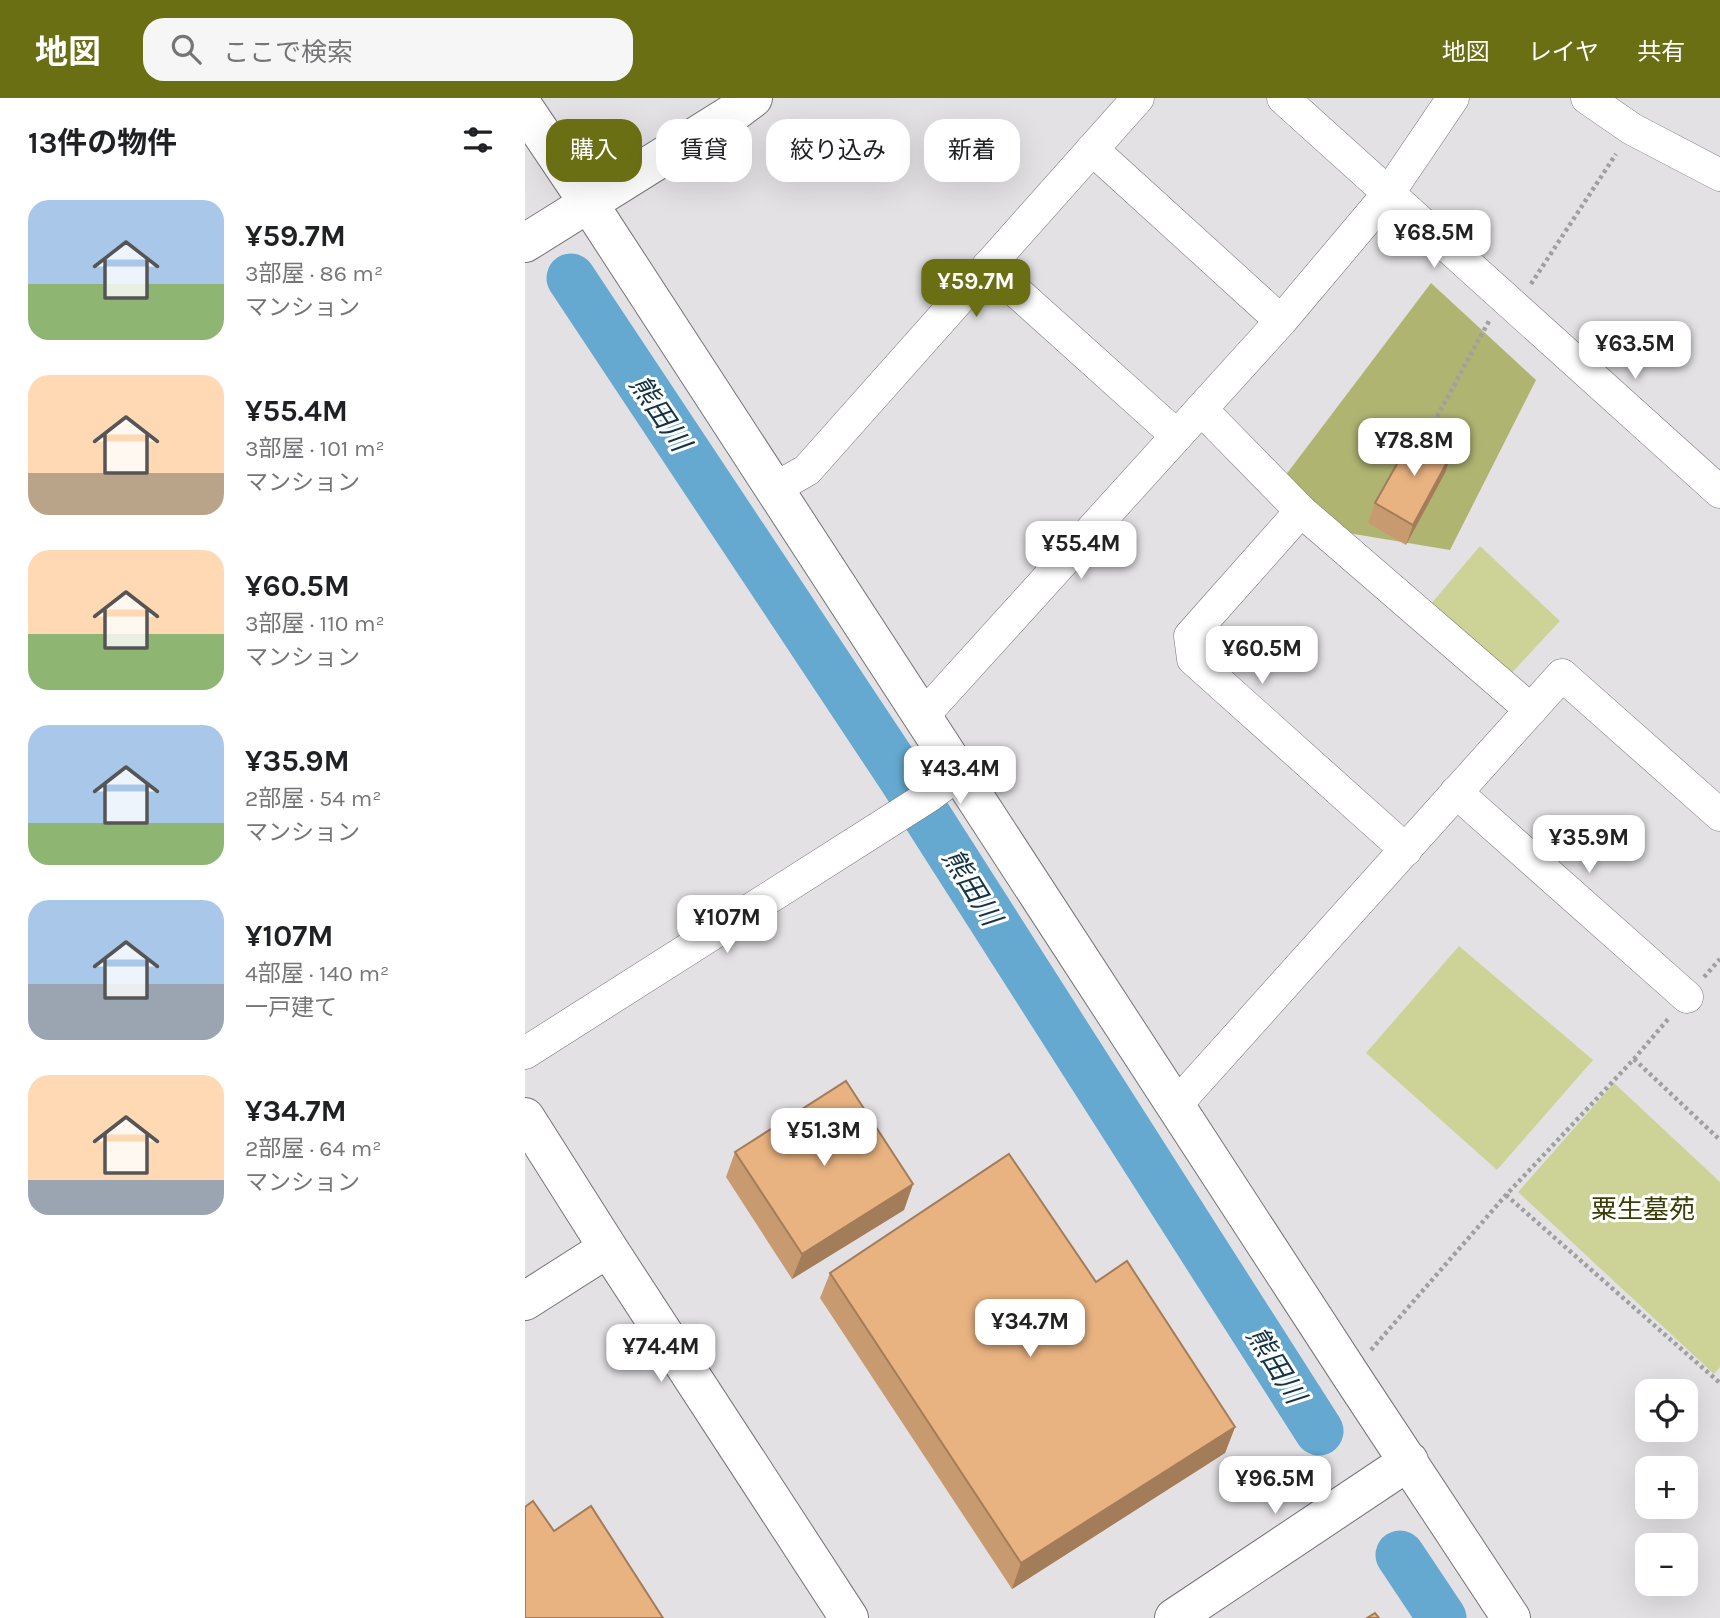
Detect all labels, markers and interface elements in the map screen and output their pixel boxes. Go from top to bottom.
search box [143,18,633,81]
icon: search [167,30,205,68]
text: 地図 [35,33,101,71]
text: ここで検索 [223,37,353,68]
text: 地図 [1442,38,1490,66]
text: レイヤ [1528,38,1599,66]
text: 共有 [1637,38,1685,66]
chip: 購入 [546,119,642,182]
chip: 賃貸 [656,119,752,182]
chip: 絞り込み [766,119,910,182]
chip: 新着 [924,119,1020,182]
icon: filters [459,121,497,159]
text: 13件の物件 [28,125,177,161]
pin: ¥68.5M [1377,211,1491,270]
text: ¥59.7M [245,218,346,254]
text: ¥68.5M [1394,219,1474,246]
icon: home [84,228,168,312]
text: 3部屋 · 86 m² [245,260,383,287]
pin: ¥59.7M [919,260,1033,319]
text: ¥59.7M [937,268,1015,295]
text: マンション [245,294,360,321]
pin: ¥63.5M [1578,322,1692,381]
text: ¥63.5M [1595,330,1675,357]
water label: 熊田川 [623,369,699,460]
text: ¥55.4M [245,393,348,429]
icon: home [84,403,168,487]
pin: ¥78.8M [1357,418,1471,478]
text: ¥78.8M [1374,427,1454,454]
text: 3部屋 · 101 m² [245,435,385,462]
text: マンション [245,469,360,496]
pin: ¥55.4M [1024,522,1138,581]
text: ¥55.4M [1041,530,1121,557]
text: ¥60.5M [245,568,350,604]
icon: home [84,578,168,662]
text: 3部屋 · 110 m² [245,610,385,637]
pin: ¥60.5M [1205,626,1319,686]
text: ¥60.5M [1222,635,1302,662]
text: マンション [245,644,360,671]
text: ¥35.9M [245,743,350,779]
pin: ¥43.4M [903,746,1017,806]
icon: home [84,753,168,837]
text: ¥43.4M [920,755,1000,782]
text: 2部屋 · 54 m² [245,785,381,812]
pin: ¥35.9M [1532,816,1646,875]
text: マンション [245,819,360,846]
text: ¥35.9M [1549,824,1629,851]
water label: 熊田川 [936,843,1010,934]
pin: ¥107M [678,896,776,955]
text: ¥107M [693,904,761,931]
text: ¥107M [245,918,333,954]
icon: home [84,928,168,1012]
text: 4部屋 · 140 m² [245,960,389,987]
text: 一戸建て [245,994,337,1021]
text: ¥34.7M [245,1093,347,1129]
icon: home [84,1103,168,1187]
pin: ¥51.3M [767,1108,881,1168]
text: ¥51.3M [787,1117,861,1144]
text: 2部屋 · 64 m² [245,1135,382,1162]
text: マンション [245,1169,360,1196]
park label: 粟生墓苑 [1591,1194,1695,1225]
pin: ¥34.7M [973,1300,1087,1359]
text: ¥34.7M [991,1308,1069,1335]
water label: 熊田川 [1240,1321,1314,1412]
pin: ¥74.4M [604,1324,718,1384]
text: ¥74.4M [622,1333,700,1360]
map controls [1635,1379,1698,1596]
button: locate [1635,1379,1698,1442]
pin: ¥96.5M [1218,1456,1332,1516]
button: + [1635,1456,1698,1519]
text: ¥96.5M [1235,1465,1315,1492]
button: − [1635,1533,1698,1596]

